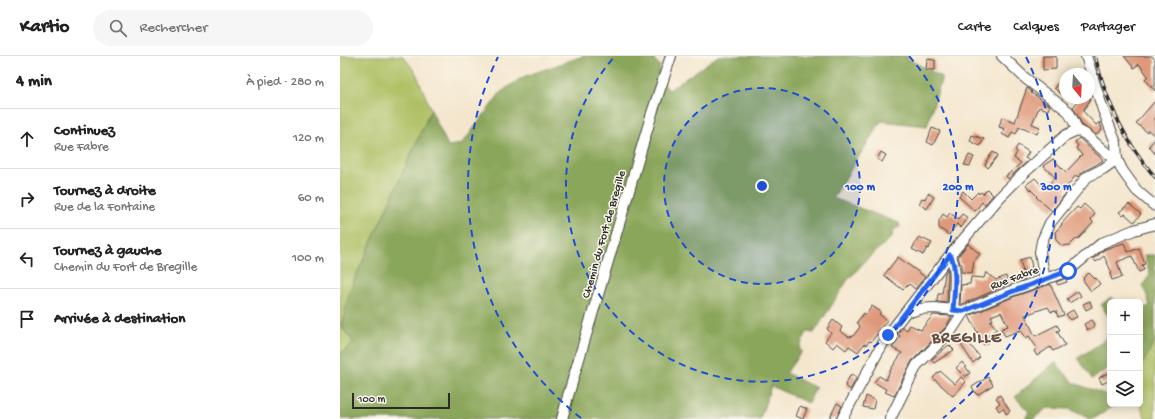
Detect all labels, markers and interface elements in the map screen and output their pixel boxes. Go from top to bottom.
search box [93,10,373,46]
text: Kartio [20,16,69,39]
icon: search [107,17,129,39]
text: Rechercher [139,19,208,37]
text: Carte [958,19,991,36]
text: Calques [1013,19,1059,36]
text: Partager [1081,19,1135,36]
north arrow [1059,68,1095,104]
text: 4 min [16,72,52,92]
text: À pied · 280 m [246,75,324,90]
text: Continuez [54,122,115,140]
icon: ahead [16,128,38,150]
text: 120 m [293,131,324,146]
text: Rue Fabre [54,140,109,155]
street label: Chemin du Fort de Bregille [580,168,630,300]
centre of rings [755,179,769,193]
text: 100 m [844,181,875,195]
text: 200 m [943,181,974,195]
text: 300 m [1039,181,1072,195]
text: Tournez à droite [54,182,156,200]
icon: right [16,188,38,210]
text: 60 m [298,191,324,206]
text: Rue de la Fontaine [54,200,155,215]
text: Tournez à gauche [54,242,162,260]
icon: left [16,248,38,270]
text: 100 m [292,251,324,266]
text: Chemin du Fort de Bregille [54,260,197,275]
route start [1059,262,1077,280]
street label: Rue Fabre [989,263,1042,294]
map controls [1107,299,1143,407]
button: + [1107,299,1143,335]
icon: arrive [16,308,38,330]
text: Arrivée à destination [54,310,185,328]
route end [879,326,897,344]
district label: BREGILLE [931,330,1002,349]
button: − [1107,335,1143,371]
button: layers [1107,371,1143,407]
scale bar [352,391,450,410]
text: 100 m [358,394,385,406]

